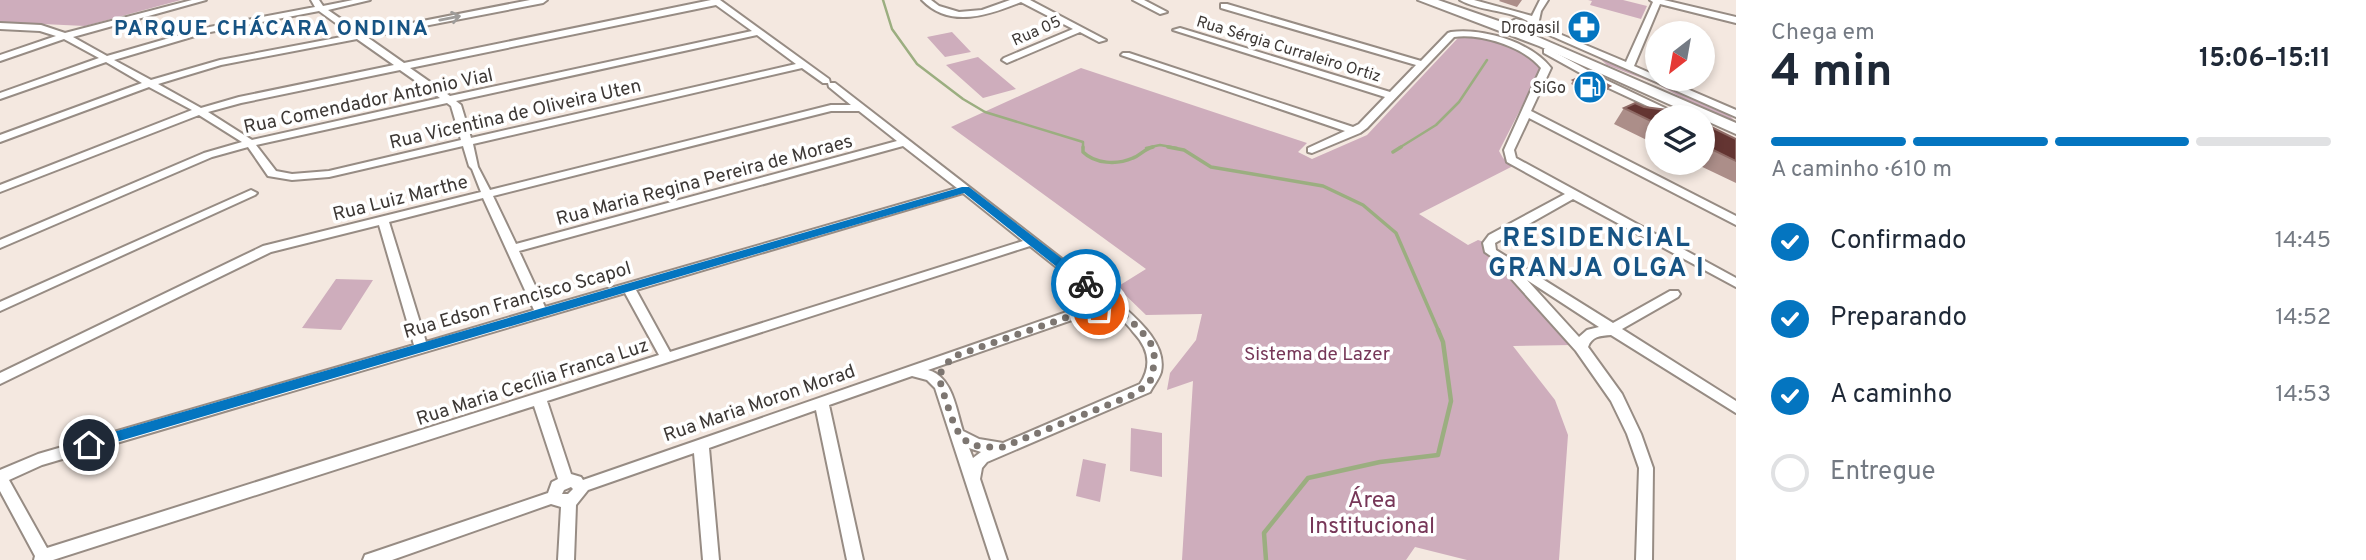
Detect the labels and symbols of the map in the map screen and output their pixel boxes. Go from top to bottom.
pharmacy icon: Drogasil [1565,8,1603,46]
one-way arrow [438,11,461,24]
street label: Rua 05 [1009,12,1065,52]
street label: Rua Sérgia Curraleiro Ortiz [1194,12,1383,88]
district label: PARQUE CHÁCARA ONDINA [114,15,430,43]
place label: Drogasil [1501,19,1560,39]
north arrow [1645,21,1715,91]
street label: Rua Comendador Antonio Vial [242,64,495,140]
fuel station icon: SiGo [1571,68,1609,106]
street label: Rua Vicentina de Oliveira Uten [387,74,644,156]
place label: SiGo [1532,79,1566,99]
street label: Rua Maria Regina Pereira de Moraes [554,130,855,232]
street label: Rua Luiz Marthe [330,171,471,227]
district label: RESIDENCIAL GRANJA OLGA I [1488,223,1706,286]
courier [1051,249,1121,319]
street label: Rua Edson Francisco Scapol [401,257,634,345]
pin [1069,279,1129,339]
street label: Rua Maria Cecília Franca Luz [413,334,652,432]
park label: Sistema de Lazer [1244,343,1391,367]
street label: Rua Maria Moron Morad [661,360,859,448]
pin [59,415,119,475]
park label: Área Institucional [1309,486,1435,542]

